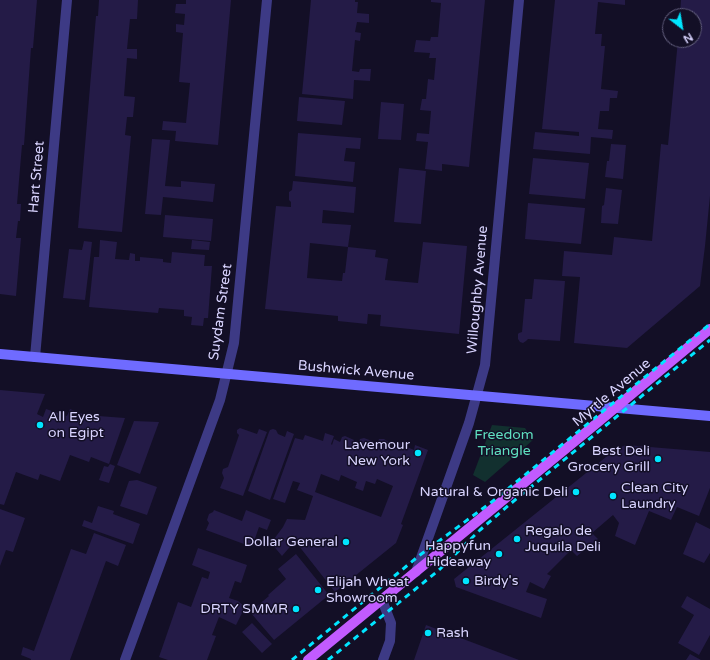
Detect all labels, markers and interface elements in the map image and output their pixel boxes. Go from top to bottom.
north arrow [662,8,702,48]
text: N [681,30,695,46]
street label: Hart Street [25,140,49,214]
street label: Willoughby Avenue [464,225,492,355]
street label: Suydam Street [206,262,236,362]
street label: Myrtle Avenue [570,355,654,431]
street label: Bushwick Avenue [297,358,415,384]
place label: All Eyes on Egipt [48,409,104,442]
marker: All Eyes on Egipt [35,420,45,430]
park label: Freedom Triangle [474,427,534,460]
place label: Lavemour New York [344,437,410,470]
place label: Best Deli Grocery Grill [567,443,650,476]
marker: Lavemour New York [413,448,423,458]
marker: Best Deli Grocery Grill [653,454,663,464]
place label: Clean City Laundry [621,480,688,512]
place label: Natural & Organic Deli [420,484,568,500]
marker: Natural & Organic Deli [571,487,581,497]
marker: Clean City Laundry [608,491,618,501]
place label: Regalo de Juquila Deli [525,523,601,556]
place label: Dollar General [244,534,338,550]
marker: Regalo de Juquila Deli [512,534,522,544]
marker: Dollar General [341,537,351,547]
place label: Happyfun Hideaway [425,538,491,570]
marker: Happyfun Hideaway [494,549,504,559]
place label: Birdy's [474,573,518,589]
place label: Elijah Wheat Showroom [326,574,409,606]
marker: Birdy's [461,576,471,586]
marker: Elijah Wheat Showroom [313,585,323,595]
place label: DRTY SMMR [200,601,288,617]
marker: DRTY SMMR [291,604,301,614]
place label: Rash [436,625,469,641]
marker: Rash [423,628,433,638]

